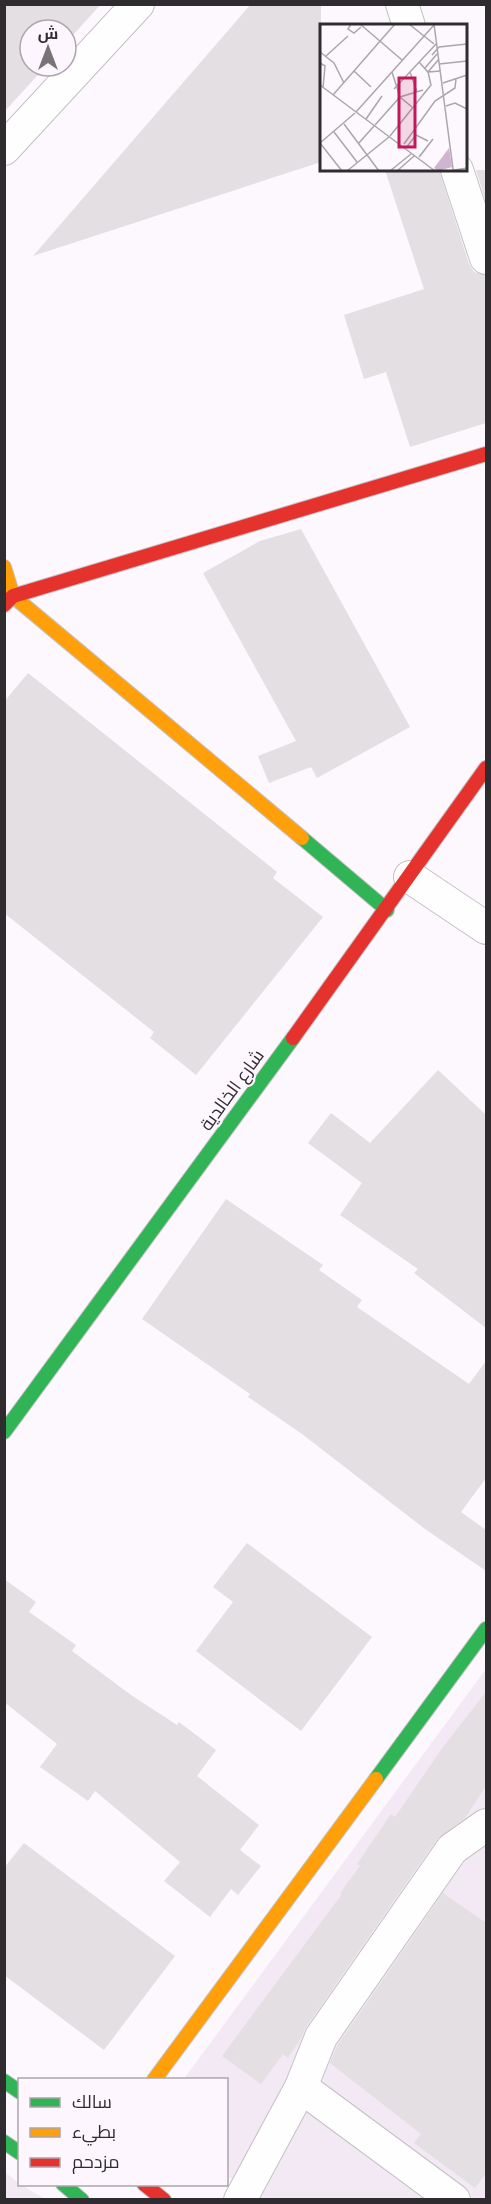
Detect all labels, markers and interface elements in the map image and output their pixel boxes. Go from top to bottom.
north arrow [18,18,78,78]
text: ش [38,24,58,43]
inset map [320,24,467,171]
street label: شارع الخالدية [195,1045,270,1135]
legend [18,2078,228,2186]
text: سالك [72,2091,112,2113]
text: بطيء [72,2121,116,2146]
text: مزدحم [72,2151,120,2174]

